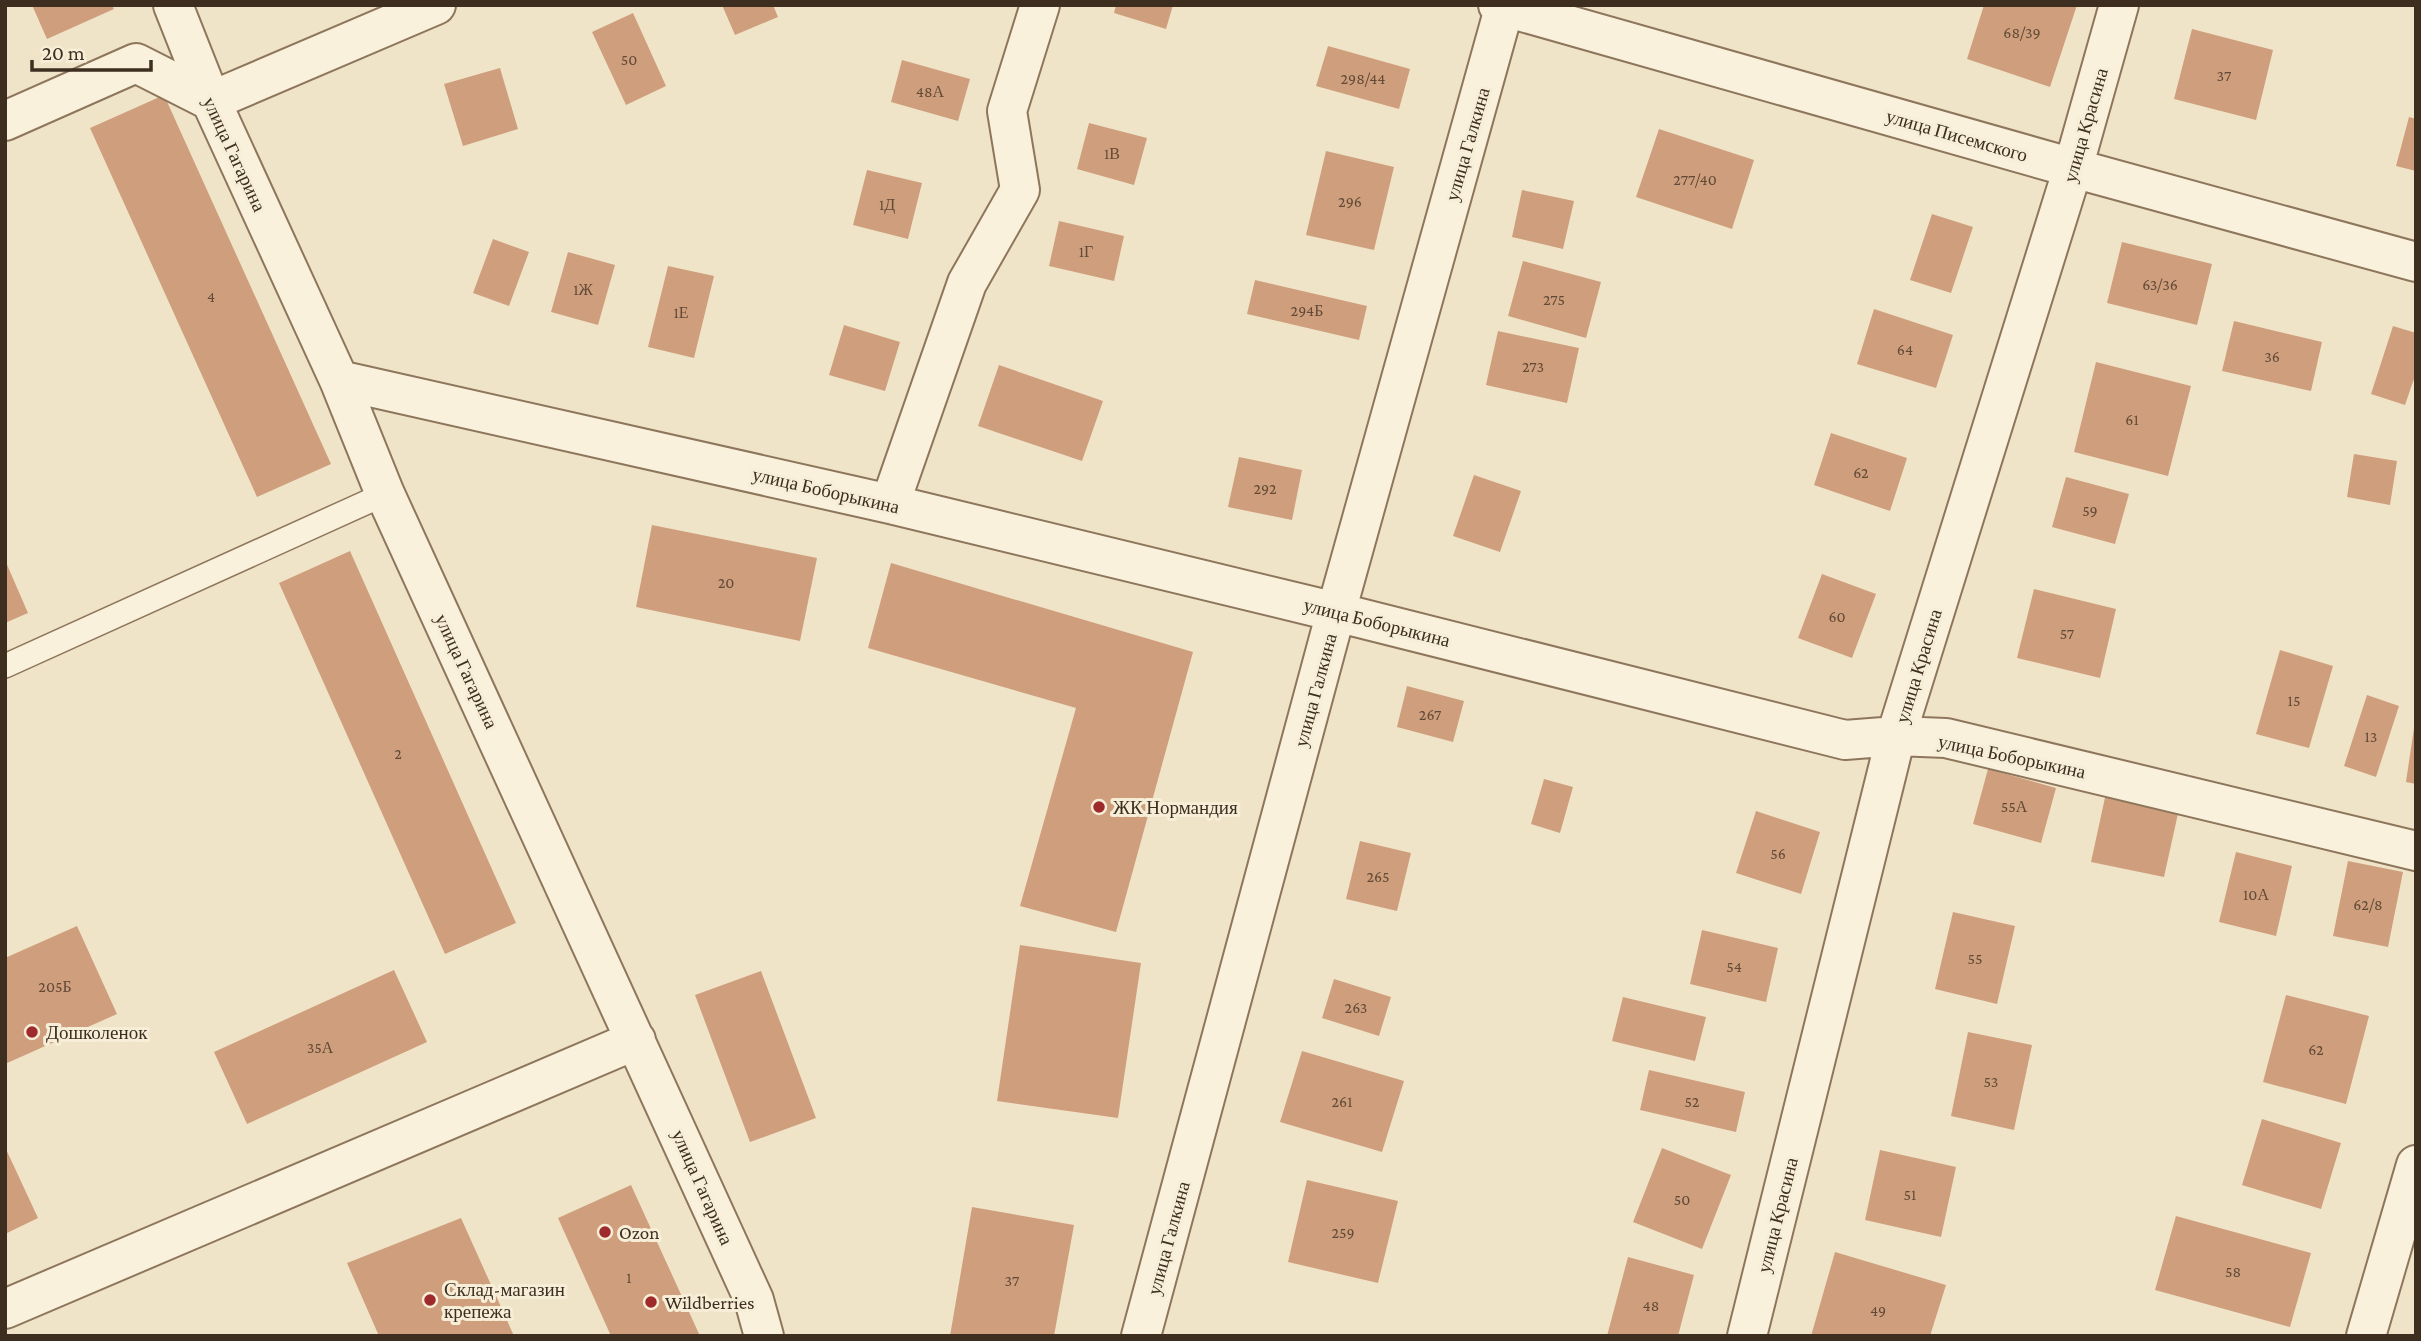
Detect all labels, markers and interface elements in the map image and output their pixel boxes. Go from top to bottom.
house number: 68/39 [2003,24,2041,41]
scale bar [32,28,150,72]
text: 20 m [42,41,85,65]
house number: 50 [621,51,637,68]
street label: улица Красина [2059,65,2112,185]
house number: 37 [2217,67,2232,84]
house number: 298/44 [1340,70,1386,87]
house number: 48А [916,83,945,100]
street label: улица Галкина [1441,84,1494,203]
street label: улица Гагарина [199,94,270,215]
street label: улица Писемского [1884,105,2030,166]
house number: 1В [1104,145,1120,162]
house number: 277/40 [1673,171,1717,188]
house number: 296 [1338,193,1362,210]
house number: 1Д [879,196,895,214]
house number: 1Г [1079,243,1093,260]
house number: 63/36 [2142,276,2178,293]
house number: 1Ж [573,281,593,298]
house number: 4 [207,288,215,305]
house number: 275 [1543,291,1565,308]
house number: 294Б [1291,302,1323,319]
house number: 1Е [673,304,689,321]
house number: 64 [1897,341,1913,358]
house number: 36 [2264,348,2280,365]
house number: 273 [1522,358,1544,375]
house number: 61 [2125,411,2139,428]
street label: улица Боборыкина [750,463,902,518]
house number: 62 [1853,464,1869,481]
house number: 292 [1253,480,1277,497]
house number: 59 [2082,502,2098,519]
house number: 20 [718,574,734,591]
street label: улица Боборыкина [1301,594,1453,651]
street label: улица Красина [1891,606,1946,726]
house number: 60 [1828,608,1846,625]
street label: улица Гагарина [431,611,502,732]
house number: 57 [2060,625,2075,642]
street label: улица Галкина [1290,630,1341,749]
house number: 15 [2288,692,2300,709]
house number: 267 [1419,706,1442,723]
house number: 13 [2365,728,2377,745]
street label: улица Боборыкина [1936,731,2088,783]
house number: 2 [394,745,402,762]
place label: ЖК Нормандия [1113,797,1238,818]
house number: 55А [2001,798,2028,815]
marker: ЖК Нормандия [1091,799,1107,815]
house number: 56 [1770,845,1786,862]
house number: 265 [1366,868,1390,885]
house number: 10А [2243,886,2269,903]
house number: 62/8 [2353,896,2383,913]
house number: 55 [1968,950,1982,967]
house number: 54 [1726,958,1742,975]
house number: 205Б [38,978,72,995]
house number: 263 [1345,999,1367,1016]
place label: Дошколенок [46,1022,148,1043]
marker: Дошколенок [24,1024,40,1040]
house number: 35А [307,1039,334,1056]
house number: 62 [2308,1041,2324,1058]
house number: 53 [1984,1073,1998,1090]
house number: 261 [1331,1093,1353,1110]
house number: 52 [1685,1093,1700,1110]
street label: улица Гагарина [668,1126,738,1249]
street label: улица Красина [1753,1155,1802,1275]
street label: улица Галкина [1143,1178,1194,1297]
house number: 51 [1904,1186,1916,1203]
house number: 50 [1674,1191,1690,1208]
place label: Ozon [619,1222,659,1243]
marker: Ozon [597,1224,613,1240]
house number: 259 [1331,1224,1355,1241]
house number: 58 [2225,1263,2241,1280]
house number: 1 [626,1269,632,1286]
house number: 37 [1005,1272,1020,1289]
place label: Склад-магазин крепежа [444,1279,565,1322]
marker: Склад-магазин крепежа [422,1292,438,1308]
place label: Wildberries [665,1292,755,1313]
marker: Wildberries [643,1294,659,1310]
house number: 48 [1643,1297,1659,1314]
house number: 49 [1870,1302,1886,1319]

